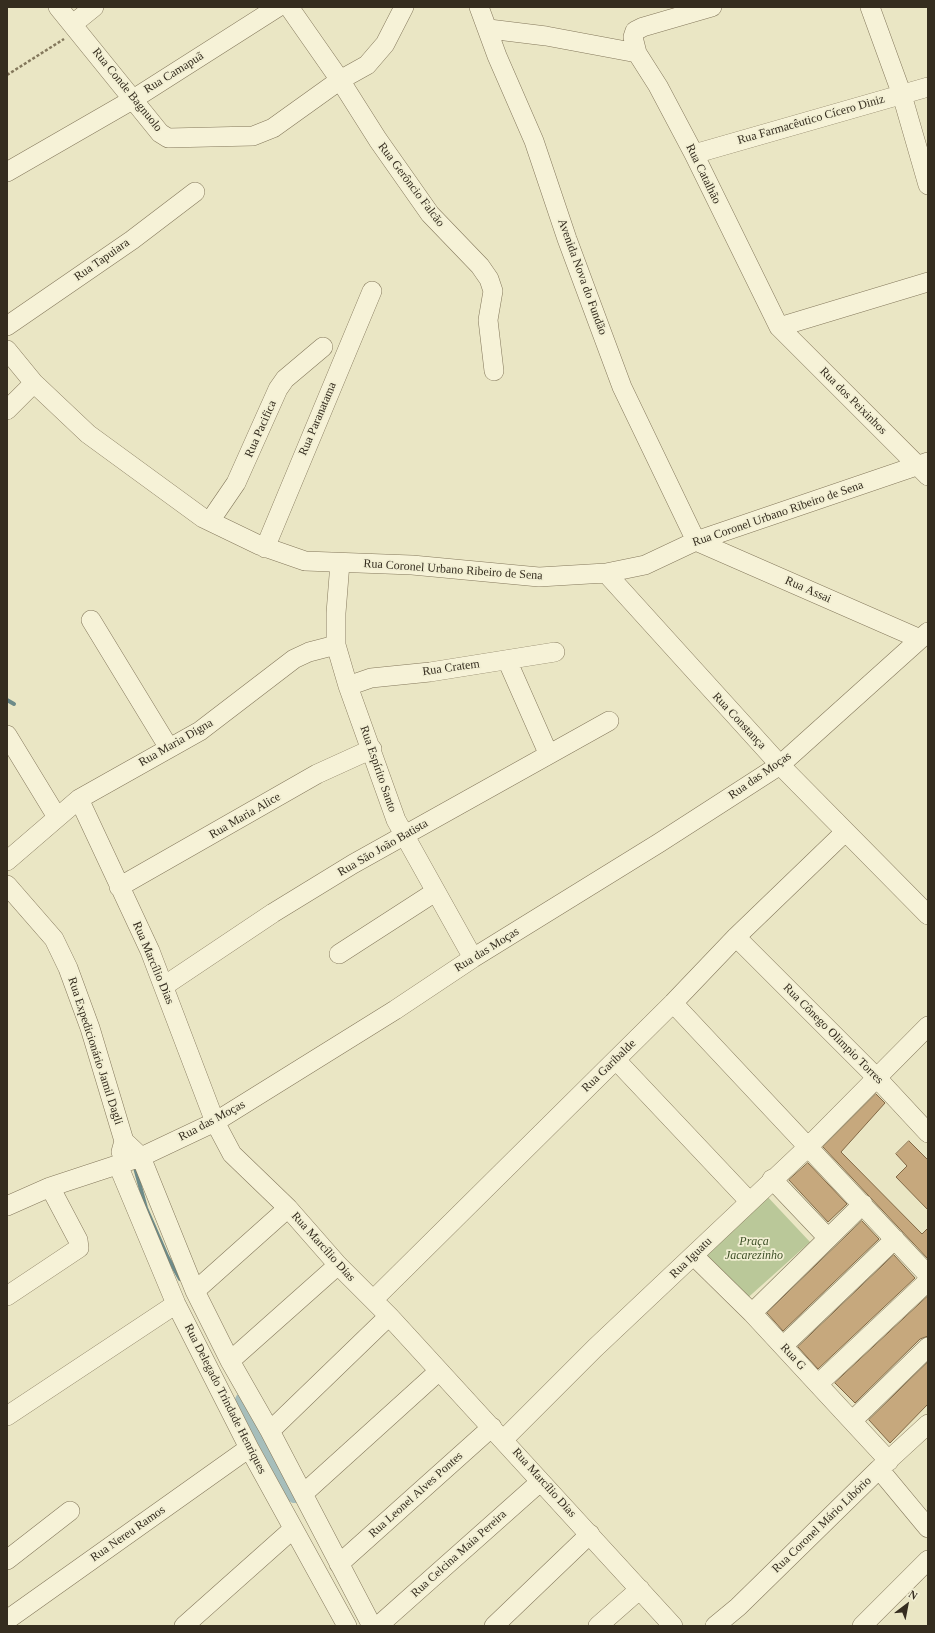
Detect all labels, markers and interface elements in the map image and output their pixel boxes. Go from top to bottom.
street label: Rua Conde Bagnuolo [89,45,165,135]
street label: Rua Camapuã [142,49,206,97]
street label: Rua Farmacêutico Cícero Diniz [736,92,886,148]
street label: Rua Gerôncio Falcão [375,140,447,230]
street label: Rua Catalhão [682,142,724,206]
street label: Avenida Nova do Fundão [554,217,610,337]
street label: Rua Tapuiara [72,236,132,284]
street label: Rua dos Peixinhos [816,364,890,438]
street label: Rua Paranatama [296,380,340,458]
street label: Rua Pacifica [242,398,280,460]
street label: Rua Coronel Urbano Ribeiro de Sena [691,478,865,550]
street label: Rua Coronel Urbano Ribeiro de Sena [363,557,543,583]
street label: Rua Assai [783,573,833,607]
street label: Rua Cratem [421,657,481,679]
street label: Rua Constança [709,690,769,752]
street label: Rua Maria Digna [136,716,216,770]
street label: Rua Espírito Santo [356,724,400,814]
street label: Rua das Moças [726,749,794,803]
street label: Rua Maria Alice [207,790,283,842]
street label: Rua São João Batista [335,816,431,880]
street label: Rua Marcílio Dias [129,919,177,1007]
street label: Rua das Moças [452,924,522,976]
street label: Rua Expedicionário Jamil Dagli [64,975,126,1127]
street label: Rua Cônego Olimpio Torres [780,981,886,1087]
street label: Rua Garibalde [579,1037,639,1095]
street label: Rua das Moças [176,1097,248,1145]
street label: Rua Marcílio Dias [288,1209,358,1285]
street label: Rua Iguatu [667,1234,715,1282]
park label: Praça Jacarezinho [725,1235,783,1263]
street label: Rua Delegado Trindade Henriques [181,1322,269,1476]
street label: Rua G [777,1341,809,1373]
street label: Rua Marcílio Dias [509,1445,579,1521]
street label: Rua Leonel Alves Pontes [366,1449,466,1541]
street label: Rua Coronel Mário Libório [769,1474,875,1576]
street label: Rua Nereu Ramos [88,1503,168,1565]
street label: Rua Celcina Maia Pereira [408,1507,510,1601]
north arrow [887,1585,927,1625]
text: N [907,1588,920,1602]

